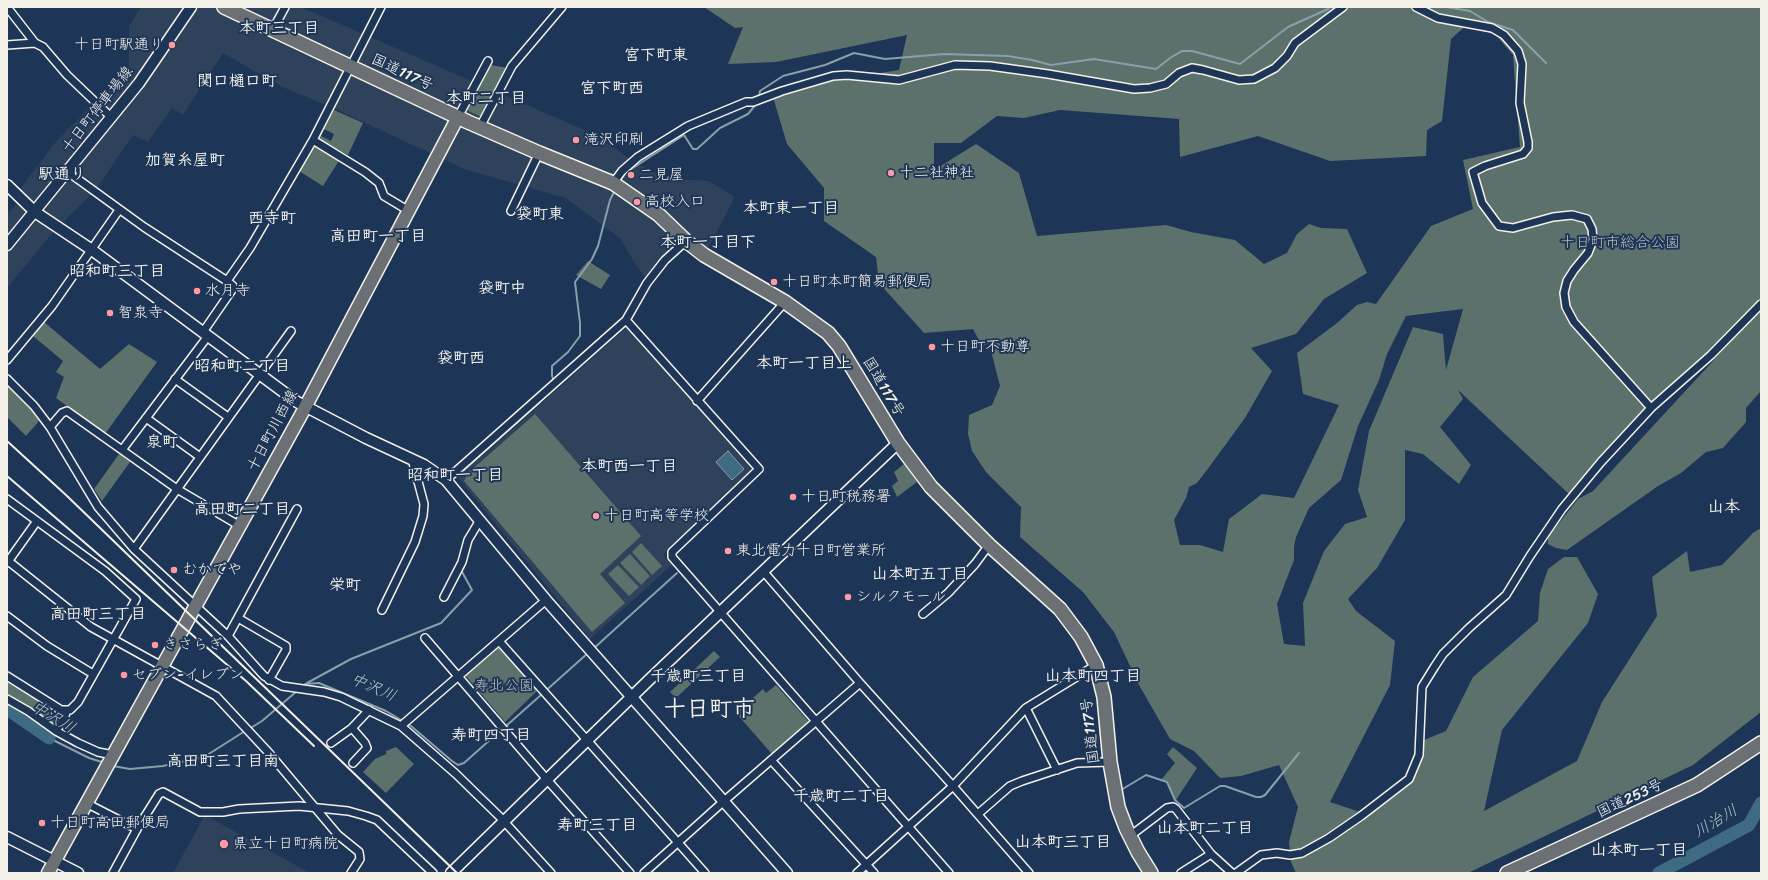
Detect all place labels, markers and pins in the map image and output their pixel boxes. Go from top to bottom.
place label: 十日町駅通り [74,36,164,54]
marker: 十日町駅通り [167,40,177,50]
place label: 滝沢印刷 [584,131,644,149]
marker: 滝沢印刷 [571,135,581,145]
place label: 十二社神社 [899,164,974,182]
place label: 二見屋 [639,166,684,184]
marker: 十二社神社 [886,168,896,178]
marker: 二見屋 [626,170,636,180]
place label: 高校入口 [645,193,705,211]
marker: 高校入口 [632,197,642,207]
place label: 十日町本町簡易郵便局 [782,273,932,291]
marker: 十日町本町簡易郵便局 [769,277,779,287]
place label: 水月寺 [205,282,250,300]
marker: 水月寺 [192,286,202,296]
place label: 智泉寺 [118,304,163,322]
marker: 智泉寺 [105,308,115,318]
place label: 十日町不動尊 [940,338,1030,356]
marker: 十日町不動尊 [927,342,937,352]
place label: 十日町税務署 [801,488,891,506]
marker: 十日町税務署 [788,492,798,502]
place label: 十日町高等学校 [604,507,709,525]
marker: 十日町高等学校 [591,511,601,521]
place label: 東北電力十日町営業所 [736,542,886,560]
marker: 東北電力十日町営業所 [723,546,733,556]
place label: むかでや [182,561,242,579]
marker: むかでや [169,565,179,575]
place label: シルクモール [856,588,946,606]
marker: シルクモール [843,592,853,602]
place label: きさらぎ [163,636,223,654]
marker: きさらぎ [150,640,160,650]
place label: セブン-イレブン [132,666,244,684]
marker: セブン-イレブン [119,670,129,680]
place label: 十日町高田郵便局 [50,814,170,832]
marker: 十日町高田郵便局 [37,818,47,828]
place label: 県立十日町病院 [233,835,338,853]
marker: 県立十日町病院 [218,838,230,850]

